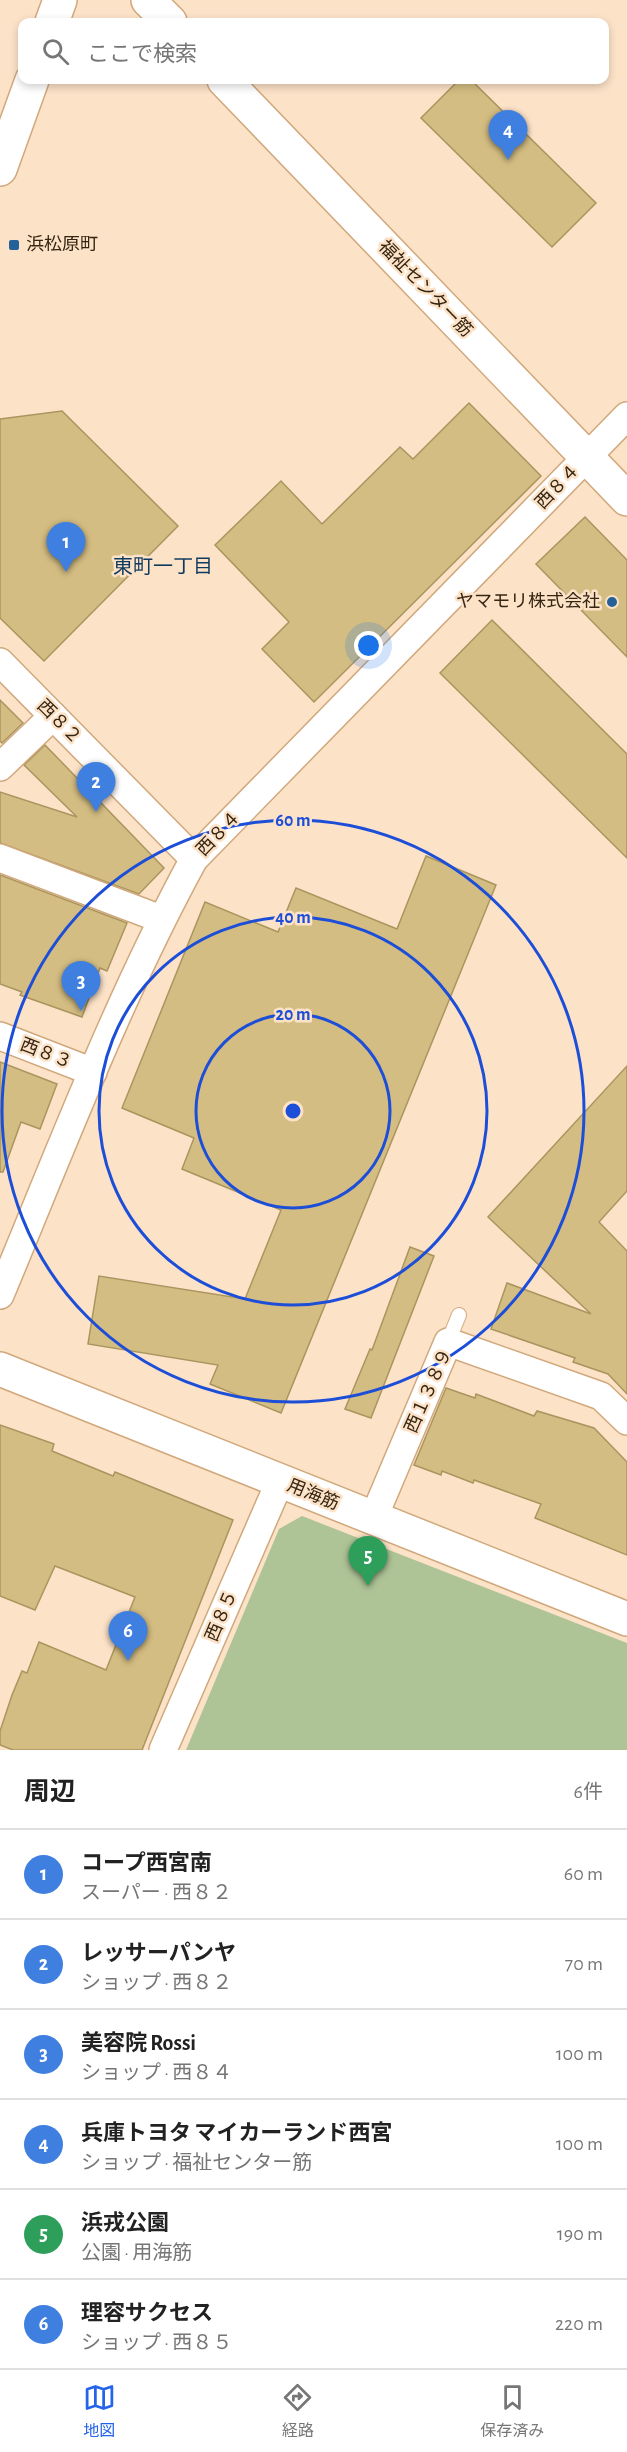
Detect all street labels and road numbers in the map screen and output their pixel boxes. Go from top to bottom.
street label: 福祉センター筋 [375,237,476,341]
street label: 西８４ [533,461,583,513]
street label: 西８２ [34,697,84,747]
street label: 西８４ [194,808,244,860]
street label: 西８３ [18,1036,74,1072]
street label: 西１３８９ [402,1346,456,1436]
street label: 用海筋 [285,1475,342,1513]
street label: 西８５ [203,1588,241,1644]

